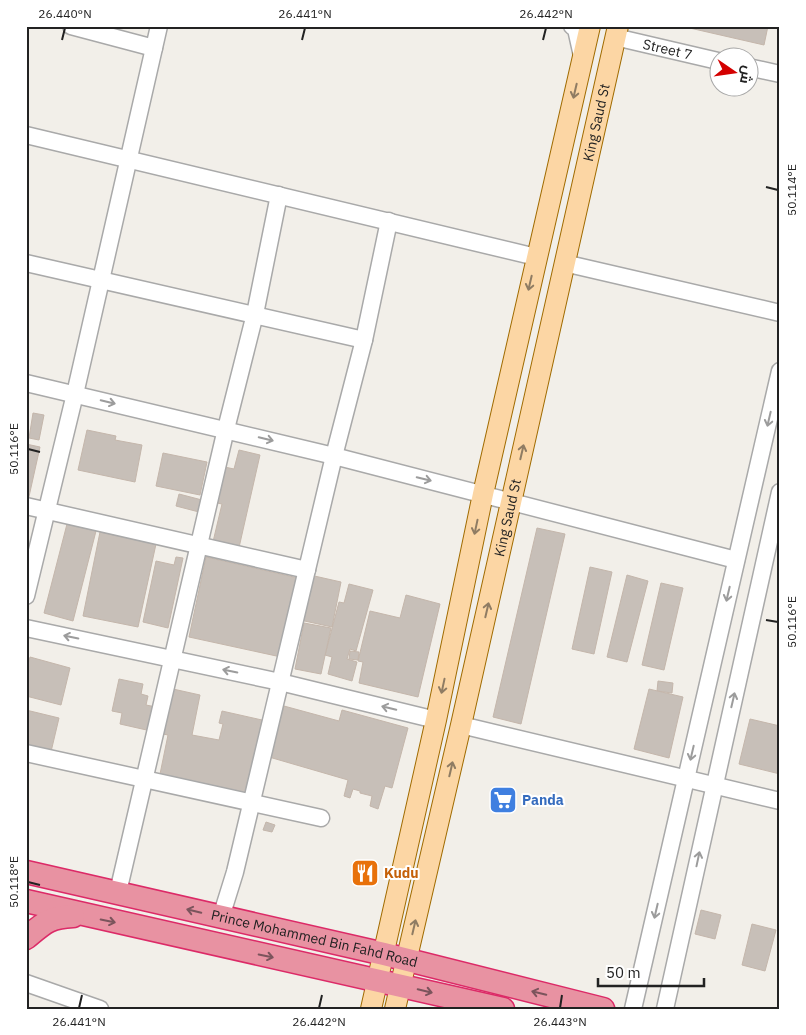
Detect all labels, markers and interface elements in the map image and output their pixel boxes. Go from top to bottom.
text: 26.440°N [38,6,92,21]
text: 26.441°N [278,6,332,21]
text: 26.442°N [519,6,573,21]
street label: Street 7 [641,35,694,64]
north arrow [708,48,758,98]
text: ش [736,64,757,86]
one-way arrow [570,82,579,98]
street label: King Saud St [579,82,614,163]
text: 50.114°E [784,164,799,216]
one-way arrow [525,275,535,291]
one-way arrow [99,398,115,407]
one-way arrow [764,410,773,426]
text: 50.116°E [6,423,21,475]
one-way arrow [257,435,273,444]
one-way arrow [518,444,527,460]
one-way arrow [415,475,431,484]
street label: King Saud St [490,477,525,558]
one-way arrow [471,519,480,535]
one-way arrow [723,586,732,602]
text: 50.116°E [784,596,799,648]
one-way arrow [482,603,492,619]
one-way arrow [64,632,80,641]
one-way arrow [223,666,239,675]
one-way arrow [438,678,447,694]
one-way arrow [729,692,738,708]
one-way arrow [381,703,397,712]
one-way arrow [687,744,696,760]
one-way arrow [447,761,456,777]
supermarket icon: Panda [488,785,518,815]
place label: Panda [522,791,564,809]
one-way arrow [694,851,703,867]
text: 50.118°E [6,856,21,908]
restaurant icon: Kudu [350,858,380,888]
place label: Kudu [384,864,419,882]
one-way arrow [650,902,660,918]
one-way arrow [186,906,202,915]
street label: Prince Mohammed Bin Fahd Road [209,906,420,971]
one-way arrow [99,917,115,926]
one-way arrow [410,920,419,936]
one-way arrow [258,951,274,961]
scale bar [598,955,705,987]
text: 50 m [606,963,641,982]
one-way arrow [417,987,433,996]
one-way arrow [532,987,548,997]
text: 26.441°N [52,1014,106,1029]
text: 26.442°N [292,1014,346,1029]
text: 26.443°N [533,1014,587,1029]

